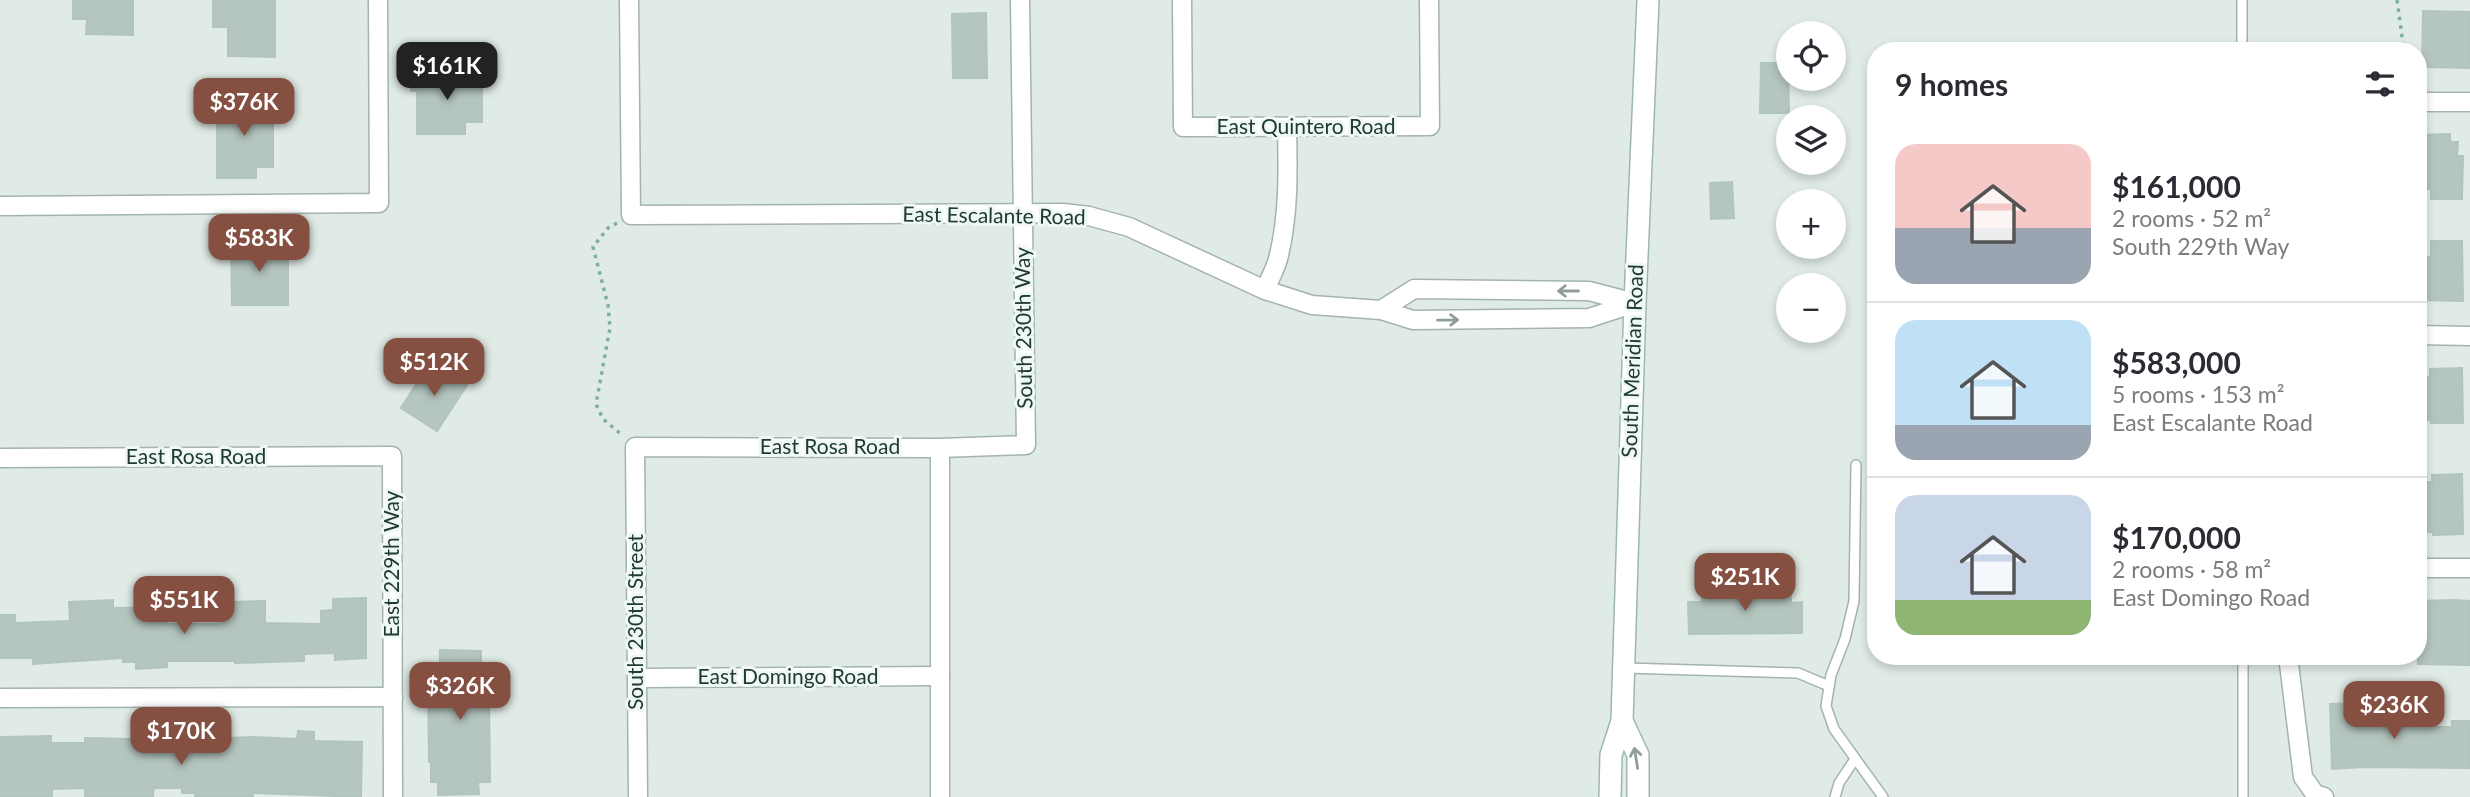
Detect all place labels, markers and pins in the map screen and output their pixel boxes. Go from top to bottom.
pin: $161K [398,42,496,102]
pin: $376K [195,78,293,138]
pin: $583K [210,215,308,274]
pin: $512K [385,338,483,398]
pin: $251K [1696,554,1794,613]
pin: $551K [135,576,233,636]
pin: $326K [411,662,509,722]
pin: $236K [2345,682,2443,741]
pin: $170K [132,708,230,767]

